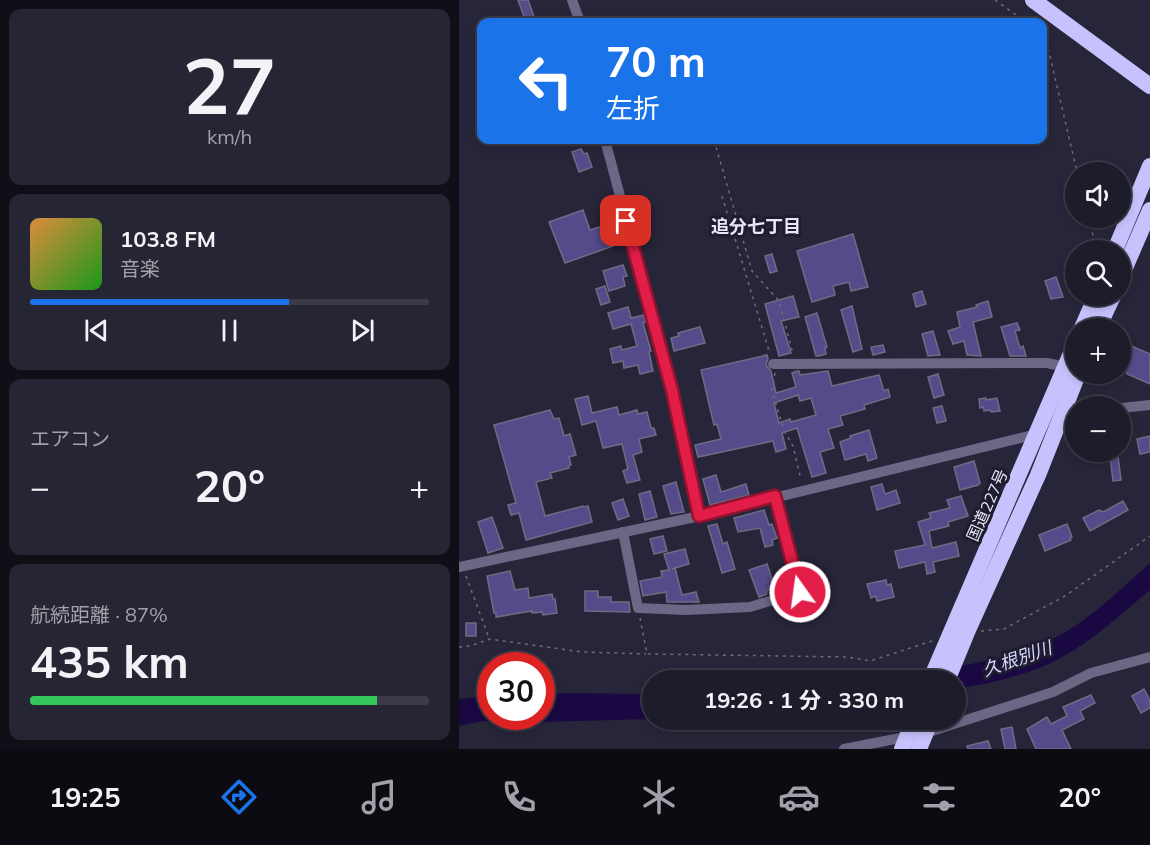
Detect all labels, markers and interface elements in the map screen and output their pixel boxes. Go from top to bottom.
text: 70 m [606,35,706,88]
text: 27 [183,36,276,134]
icon: left [507,42,585,120]
text: 左折 [606,91,660,125]
text: km/h [207,124,252,149]
map controls [1065,162,1131,462]
button: sound [1065,162,1131,228]
pin [600,195,651,246]
icon: arrive [609,204,642,237]
district label: 追分七丁目 [711,215,801,238]
text: 103.8 FM [120,225,216,253]
button: search [1065,240,1131,306]
text: 音楽 [120,256,160,281]
icon: previous [80,314,113,347]
icon: pause [213,314,246,347]
icon: next [346,314,379,347]
button: + [1065,318,1131,384]
button: − [1065,396,1131,462]
text: エアコン [30,426,110,451]
text: 20° [194,457,265,513]
text: − [30,466,50,507]
text: + [409,466,429,507]
street label: 国道227号 [962,466,1012,544]
position arrow [768,560,832,624]
text: 航続距離 · 87% [30,602,168,627]
text: 435 km [30,633,189,689]
water label: 久根別川 [979,635,1057,681]
speed limit sign: 30 [477,652,555,730]
text: 19:26 · 1 分 · 330 m [704,686,904,714]
icon: directions [218,776,260,818]
icon: music [358,776,400,818]
icon: phone [498,776,540,818]
icon: climate [638,776,680,818]
icon: car [778,776,820,818]
icon: filters [918,776,960,818]
text: 19:25 [49,780,120,814]
text: 20° [1058,780,1101,814]

